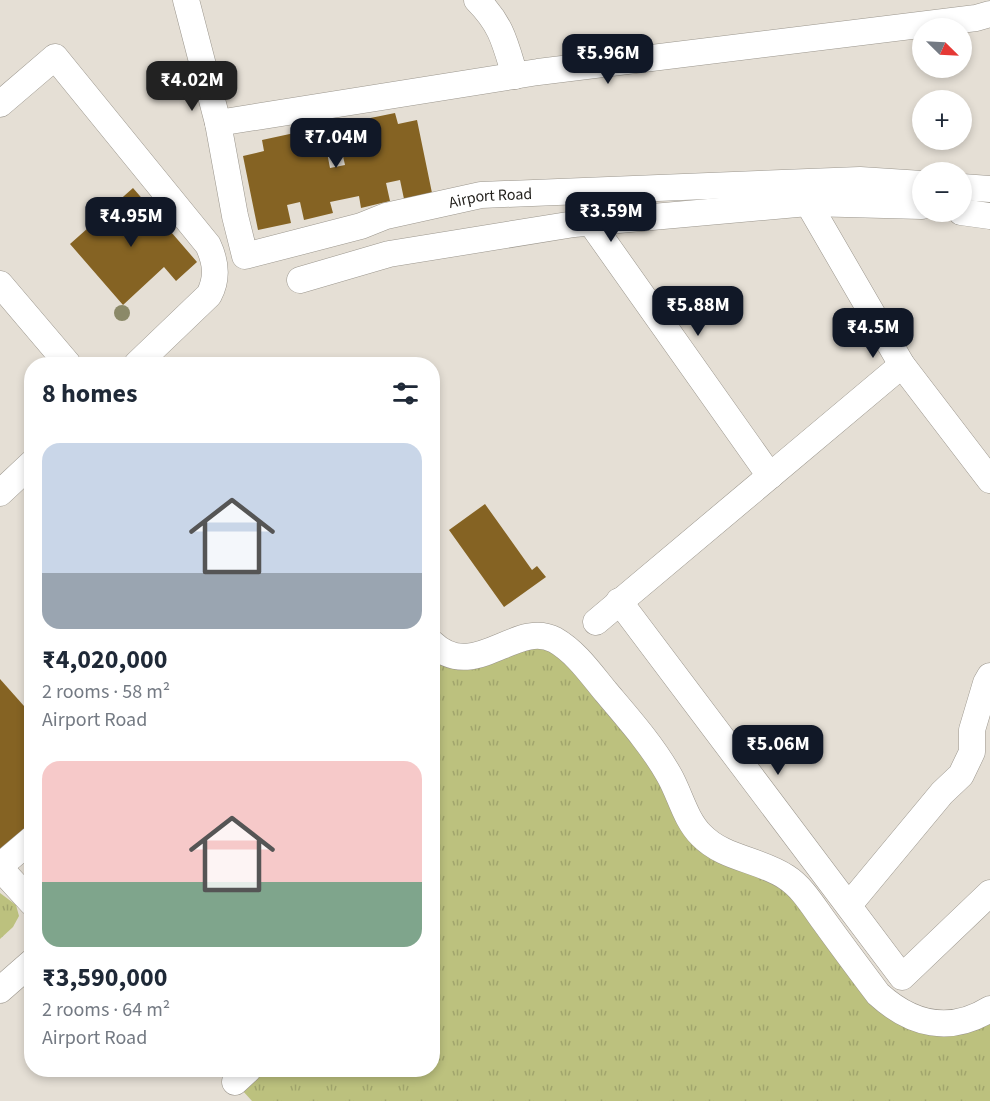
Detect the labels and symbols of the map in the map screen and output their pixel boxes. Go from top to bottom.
north arrow [912,18,972,78]
pin: ₹5.96M [559,34,657,85]
pin: ₹4.02M [143,61,241,112]
pin: ₹7.04M [287,118,385,169]
street label: Airport Road [447,183,533,214]
pin: ₹3.59M [562,192,660,243]
pin: ₹4.95M [82,197,180,248]
pin: ₹5.88M [649,286,747,337]
pin: ₹4.5M [831,308,915,359]
pin: ₹5.06M [729,725,827,776]

